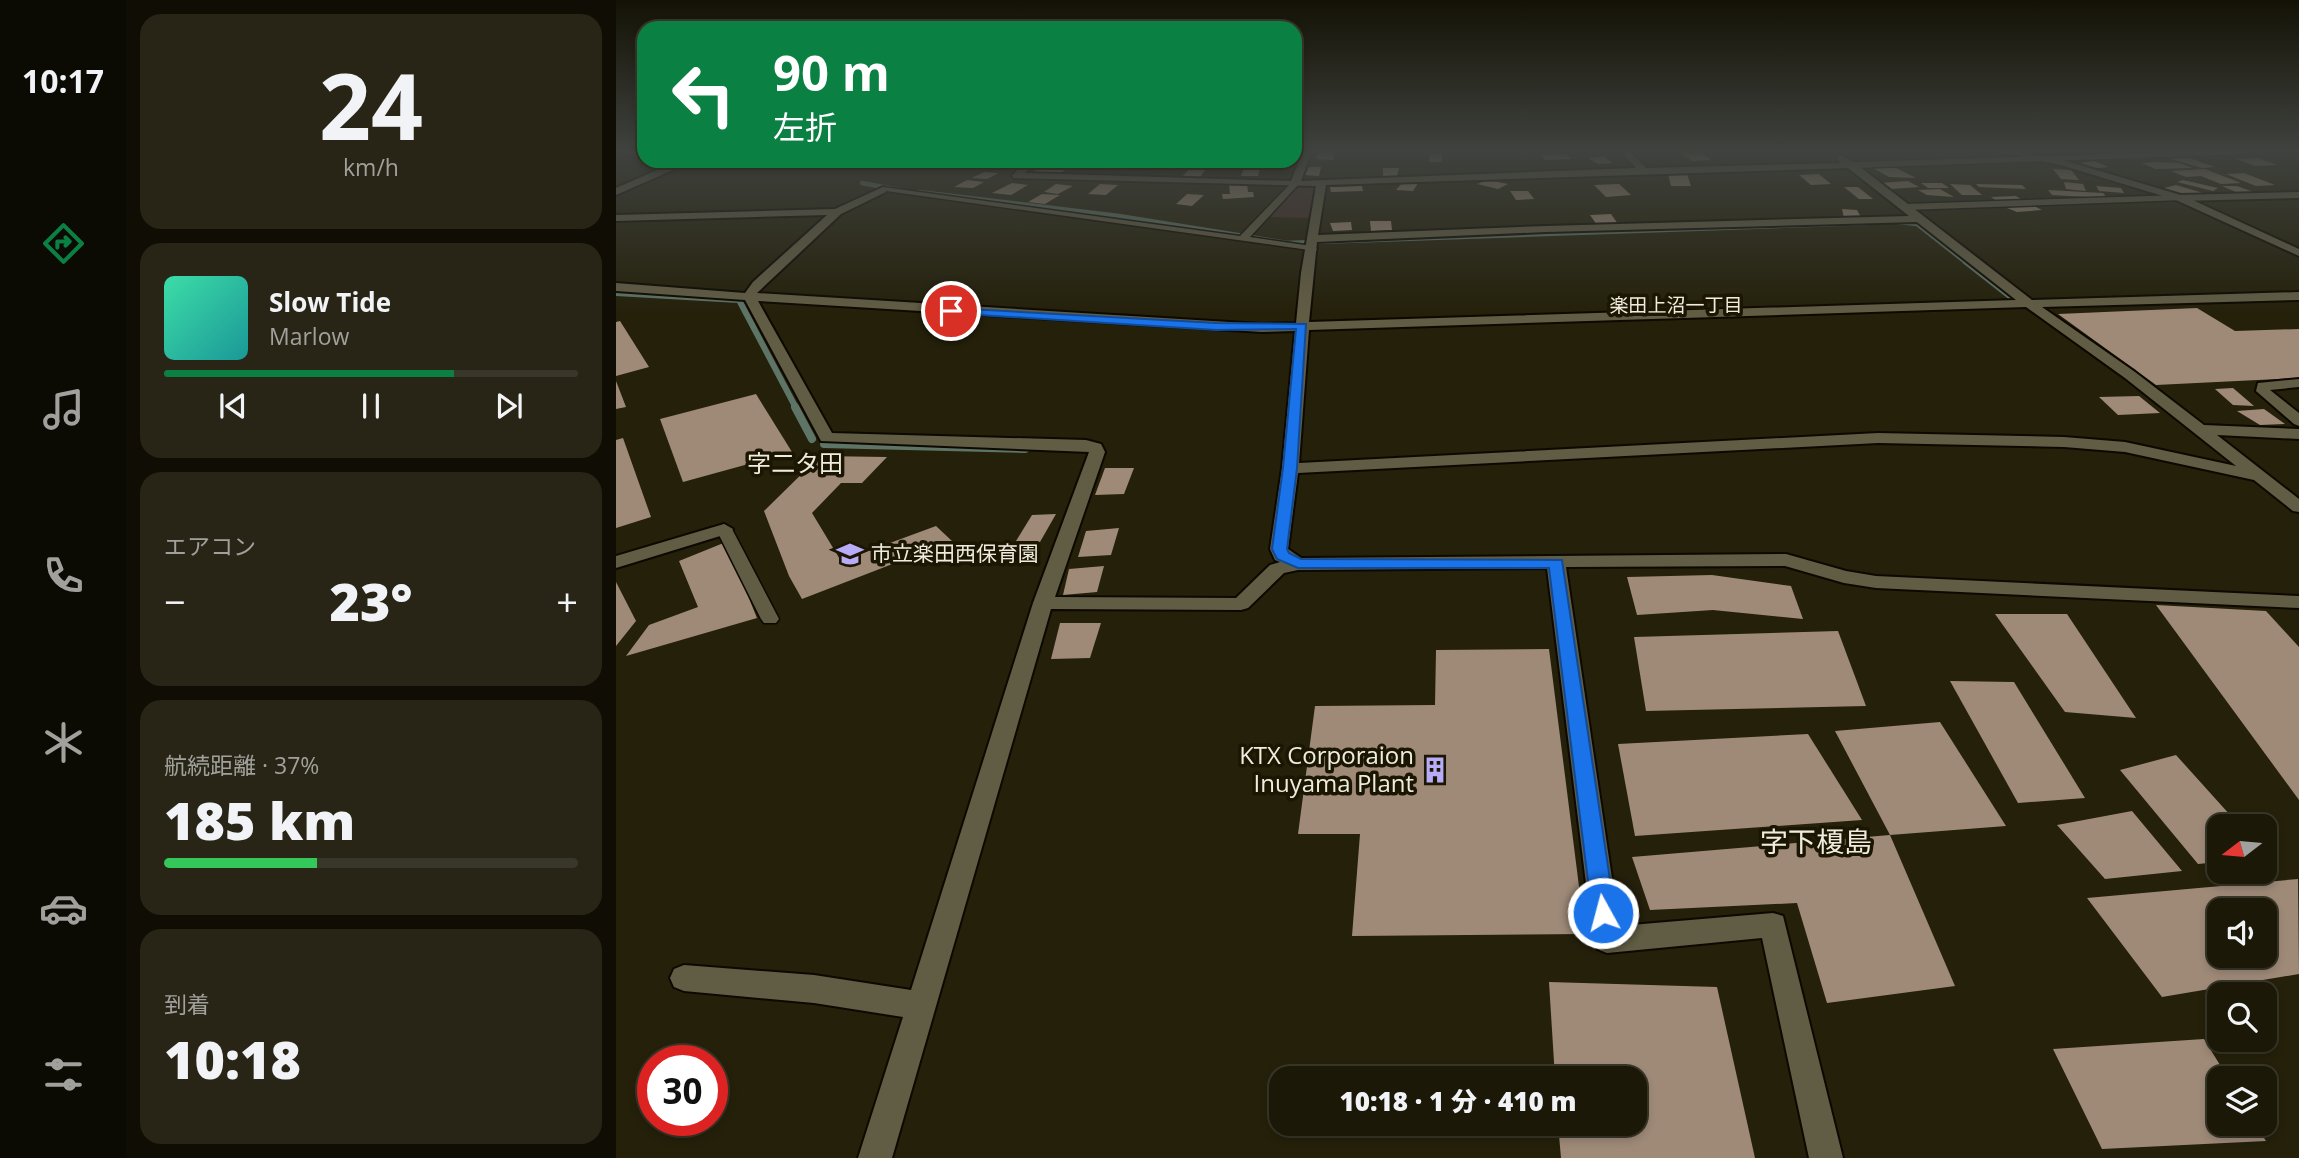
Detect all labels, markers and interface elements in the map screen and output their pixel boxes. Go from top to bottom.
text: 90 m [773,39,890,105]
text: 24 [319,43,423,167]
icon: left [658,49,749,140]
text: 10:17 [22,59,104,102]
text: 左折 [773,105,837,148]
text: km/h [343,151,399,183]
icon: directions [39,219,88,268]
pin [921,281,981,341]
text: Slow Tide [269,284,391,320]
icon: arrive [932,292,970,330]
district label: 楽田上沼一丁目 [1609,292,1743,318]
text: Marlow [269,320,349,352]
icon: music [39,385,88,434]
icon: previous [214,387,252,425]
icon: pause [352,387,390,425]
icon: next [490,387,528,425]
district label: 字二タ田 [747,446,843,479]
text: エアコン [164,530,256,562]
school or university icon: 市立楽田西保育園 [835,539,865,569]
place label: 市立楽田西保育園 [871,539,1039,567]
icon: phone [39,551,88,600]
text: 23° [330,565,412,636]
text: − [164,575,186,627]
text: + [556,575,578,627]
icon: climate [39,718,88,767]
place label: KTX Corporaion Inuyama Plant [1239,738,1414,799]
text: 航続距離 · 37% [164,749,319,781]
building icon: KTX Corporaion Inuyama Plant [1420,755,1450,785]
text: 185 km [164,784,355,855]
north arrow [2207,814,2277,884]
map controls [2207,814,2277,1136]
district label: 字下榎島 [1760,822,1872,860]
position arrow [1566,876,1640,950]
icon: car [39,884,88,933]
button: sound [2207,898,2277,968]
button: search [2207,982,2277,1052]
text: 到着 [164,988,210,1020]
text: 10:18 [164,1023,301,1094]
speed limit sign: 30 [637,1045,728,1136]
icon: filters [39,1050,88,1099]
button: layers [2207,1066,2277,1136]
text: 10:18 · 1 分 · 410 m [1340,1083,1576,1119]

